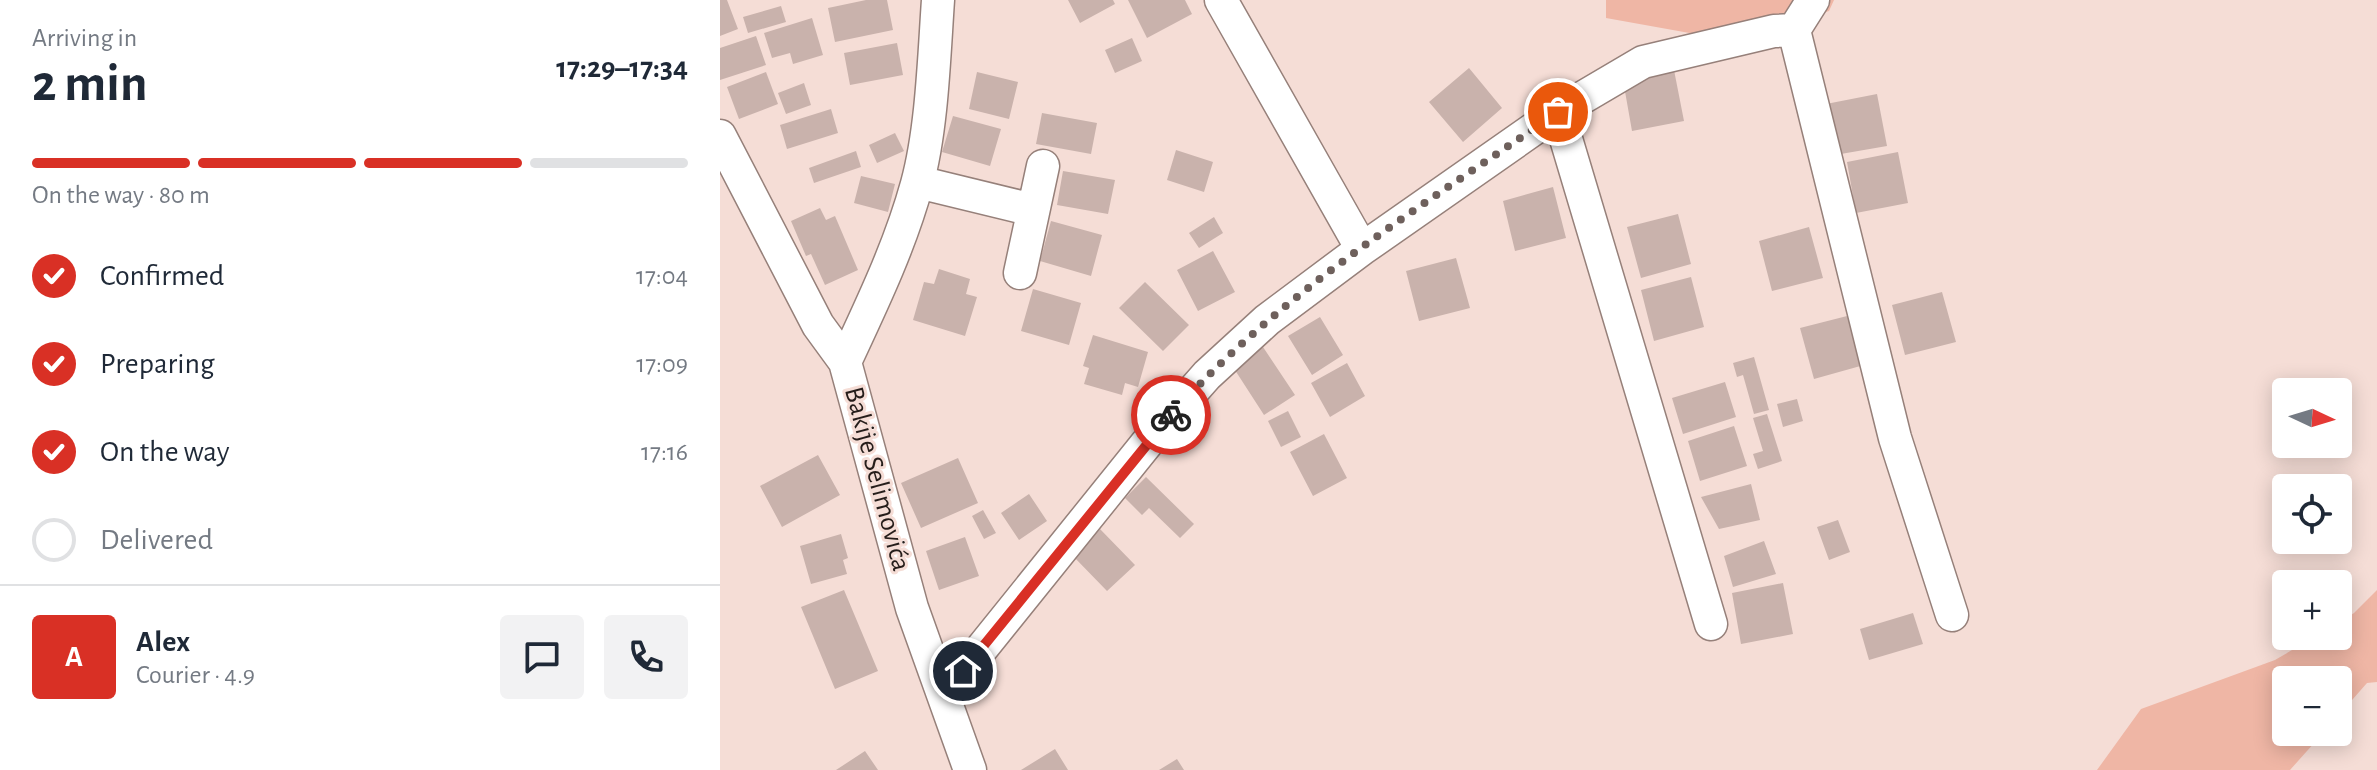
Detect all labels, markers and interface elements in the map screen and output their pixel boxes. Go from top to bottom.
text: Arriving in [32,25,137,51]
text: 17:29–17:34 [556,53,688,83]
text: 2 min [32,58,147,110]
pin [1524,78,1592,146]
icon: bag [1536,90,1580,134]
text: On the way · 80 m [32,182,210,208]
icon: check [32,254,76,298]
text: Confirmed [100,261,224,291]
text: 17:04 [636,263,688,289]
icon: check [32,342,76,386]
text: Preparing [100,349,215,379]
text: 17:09 [636,351,688,377]
courier [1131,375,1211,455]
north arrow [2272,378,2352,458]
map controls [2272,378,2352,746]
street label: Bakije Selimovića [839,384,915,574]
icon: bike [1149,393,1193,437]
icon: check [32,430,76,474]
text: On the way [100,437,229,467]
text: 17:16 [641,439,688,465]
button: locate [2272,474,2352,554]
text: Delivered [100,525,213,555]
button: + [2272,570,2352,650]
button: chat [500,615,584,699]
button: phone [604,615,688,699]
text: Alex [136,627,190,657]
pin [929,637,997,705]
text: A [65,642,83,672]
icon: home [941,649,985,693]
text: Courier · 4.9 [136,662,255,688]
button: − [2272,666,2352,746]

